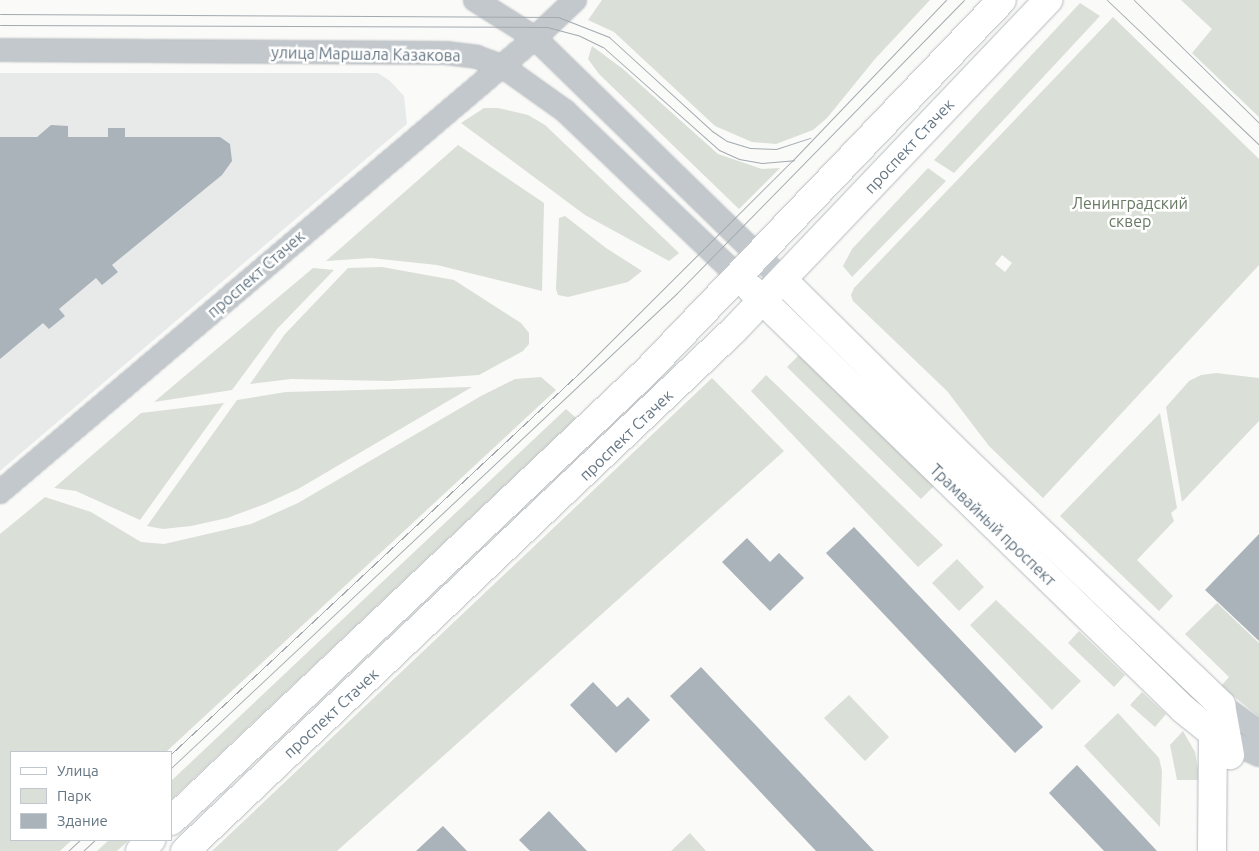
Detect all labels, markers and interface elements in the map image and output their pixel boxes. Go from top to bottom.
street label: улица Маршала Казакова [271,43,461,65]
street label: проспект Стачек [860,95,958,197]
park label: Ленинградский сквер [1072,193,1188,231]
street label: проспект Стачек [203,227,309,321]
street label: проспект Стачек [575,385,677,485]
street label: Трамвайный проспект [926,460,1060,590]
street label: проспект Стачек [280,664,382,762]
legend [10,751,172,841]
text: Улица [57,762,99,779]
text: Парк [57,787,92,804]
text: Здание [57,812,108,829]

